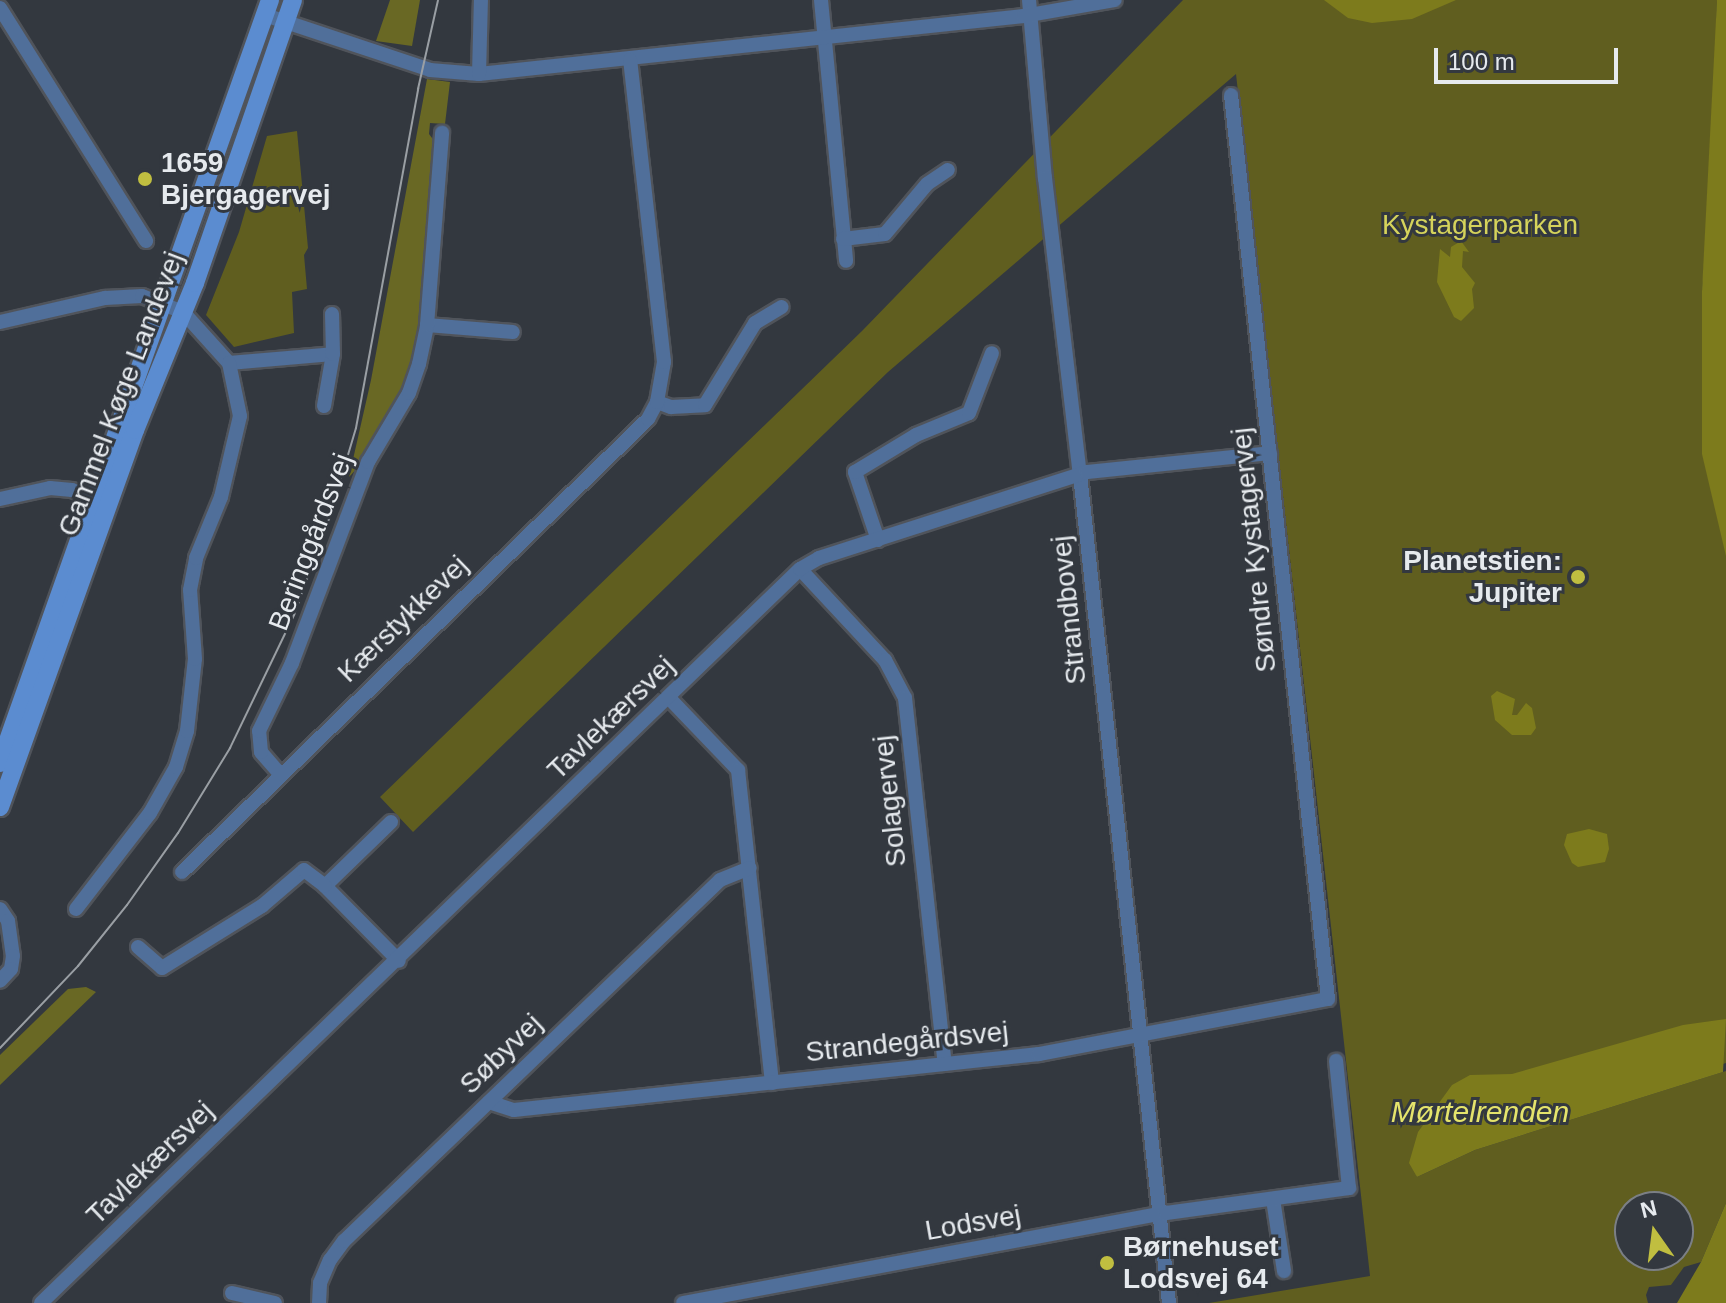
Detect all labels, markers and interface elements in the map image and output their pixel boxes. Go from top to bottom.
scale bar [1438,32,1622,82]
text: 100 m [1448,48,1515,75]
place label: 1659 Bjergagervej [161,146,331,212]
marker: 1659 Bjergagervej [136,170,154,188]
park label: Kystagerparken [1382,208,1578,242]
street label: Gammel Køge Landevej [51,247,191,541]
street label: Søndre Kystagervej [1224,426,1284,674]
street label: Beringgårdsvej [262,449,360,635]
street label: Strandbovej [1044,534,1094,686]
place label: Planetstien: Jupiter [1403,544,1562,610]
street label: Kærstykkevej [331,549,475,689]
marker: Planetstien: Jupiter [1569,568,1587,586]
street label: Tavlekærsvej [541,649,681,787]
street label: Solagervej [866,733,914,869]
street label: Søbyvej [453,1007,549,1101]
street label: Strandegårdsvej [804,1015,1010,1069]
street label: Tavlekærsvej [80,1094,220,1232]
water label: Mørtelrenden [1391,1094,1569,1130]
north arrow [1614,1191,1694,1271]
text: N [1638,1195,1659,1223]
street label: Lodsvej [923,1198,1023,1248]
place label: Børnehuset Lodsvej 64 [1123,1230,1279,1296]
marker: Børnehuset Lodsvej 64 [1098,1254,1116,1272]

